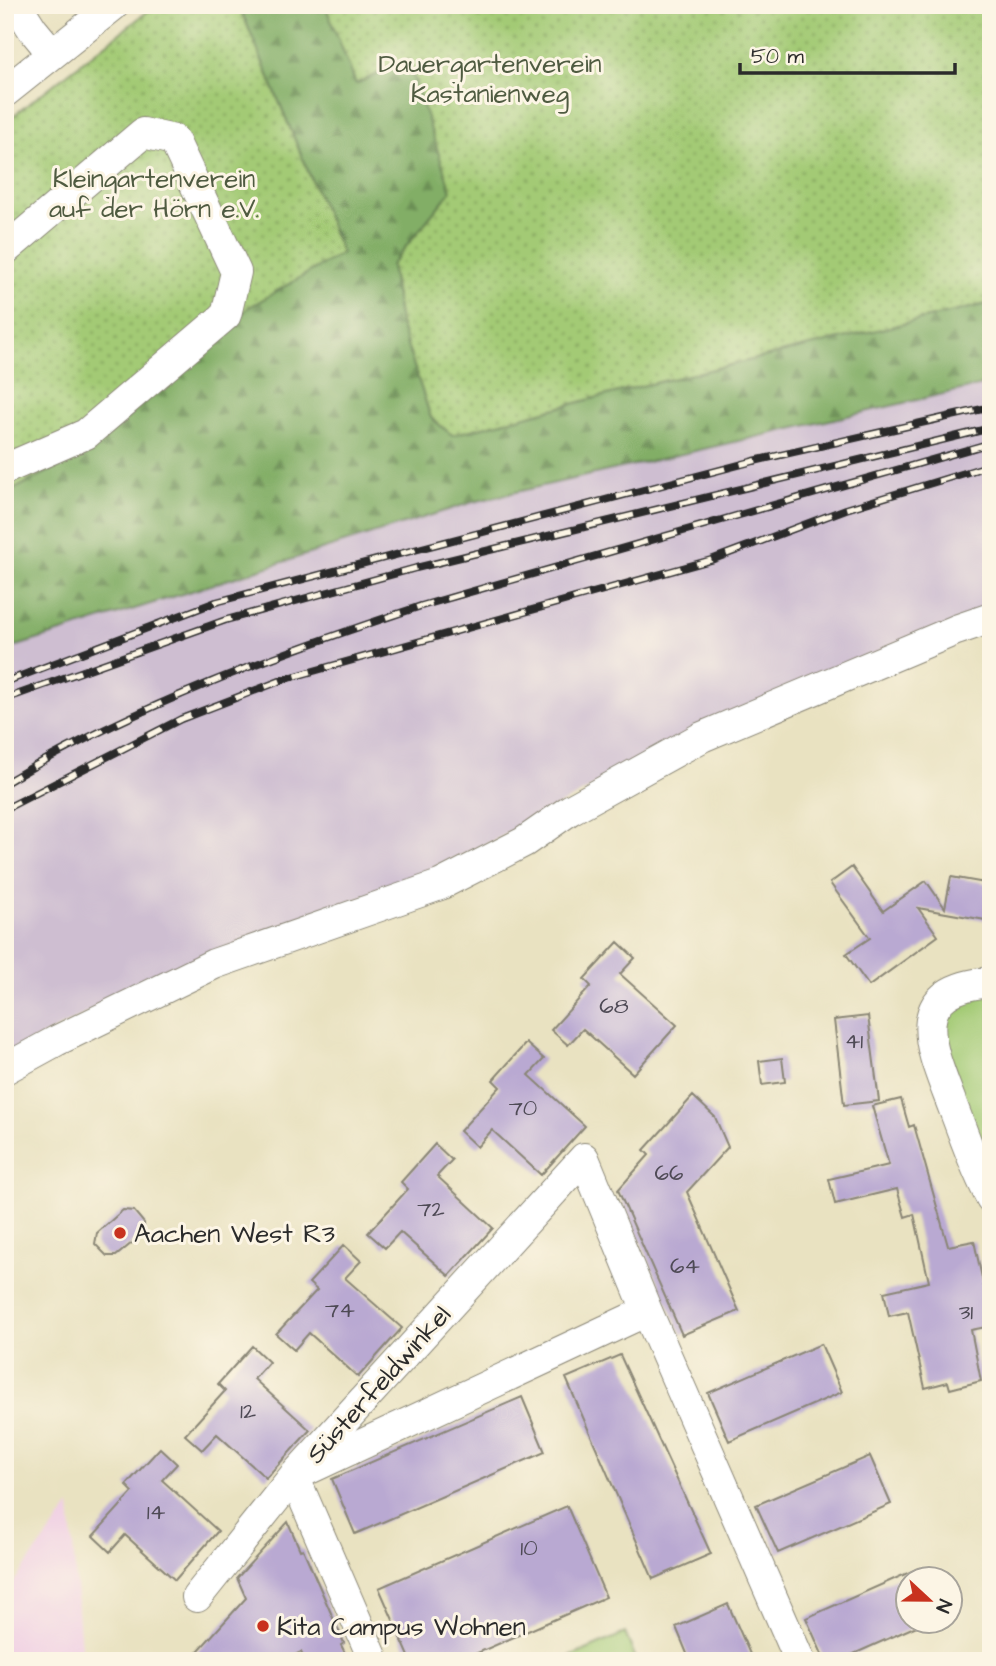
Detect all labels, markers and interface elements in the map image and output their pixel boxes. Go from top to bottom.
scale bar [740,32,956,76]
text: 50 m [751,42,805,71]
park label: Dauergartenverein Kastanienweg [378,46,602,114]
park label: Kleingartenverein auf der Hörn e.V. [49,161,259,227]
house number: 68 [599,990,629,1022]
house number: 41 [845,1025,863,1057]
house number: 70 [509,1092,537,1124]
house number: 66 [655,1157,683,1189]
house number: 72 [417,1193,445,1225]
place label: Aachen West R3 [134,1216,335,1252]
marker: Aachen West R3 [112,1225,128,1241]
house number: 64 [670,1250,700,1282]
house number: 74 [325,1294,355,1326]
house number: 31 [959,1296,973,1328]
street label: Süsterfeldwinkel [298,1298,459,1471]
house number: 12 [240,1395,256,1427]
house number: 14 [147,1496,166,1528]
house number: 10 [520,1532,538,1564]
north arrow [894,1564,964,1634]
text: N [929,1595,958,1616]
place label: Kita Campus Wohnen [277,1609,526,1645]
marker: Kita Campus Wohnen [255,1618,271,1634]

